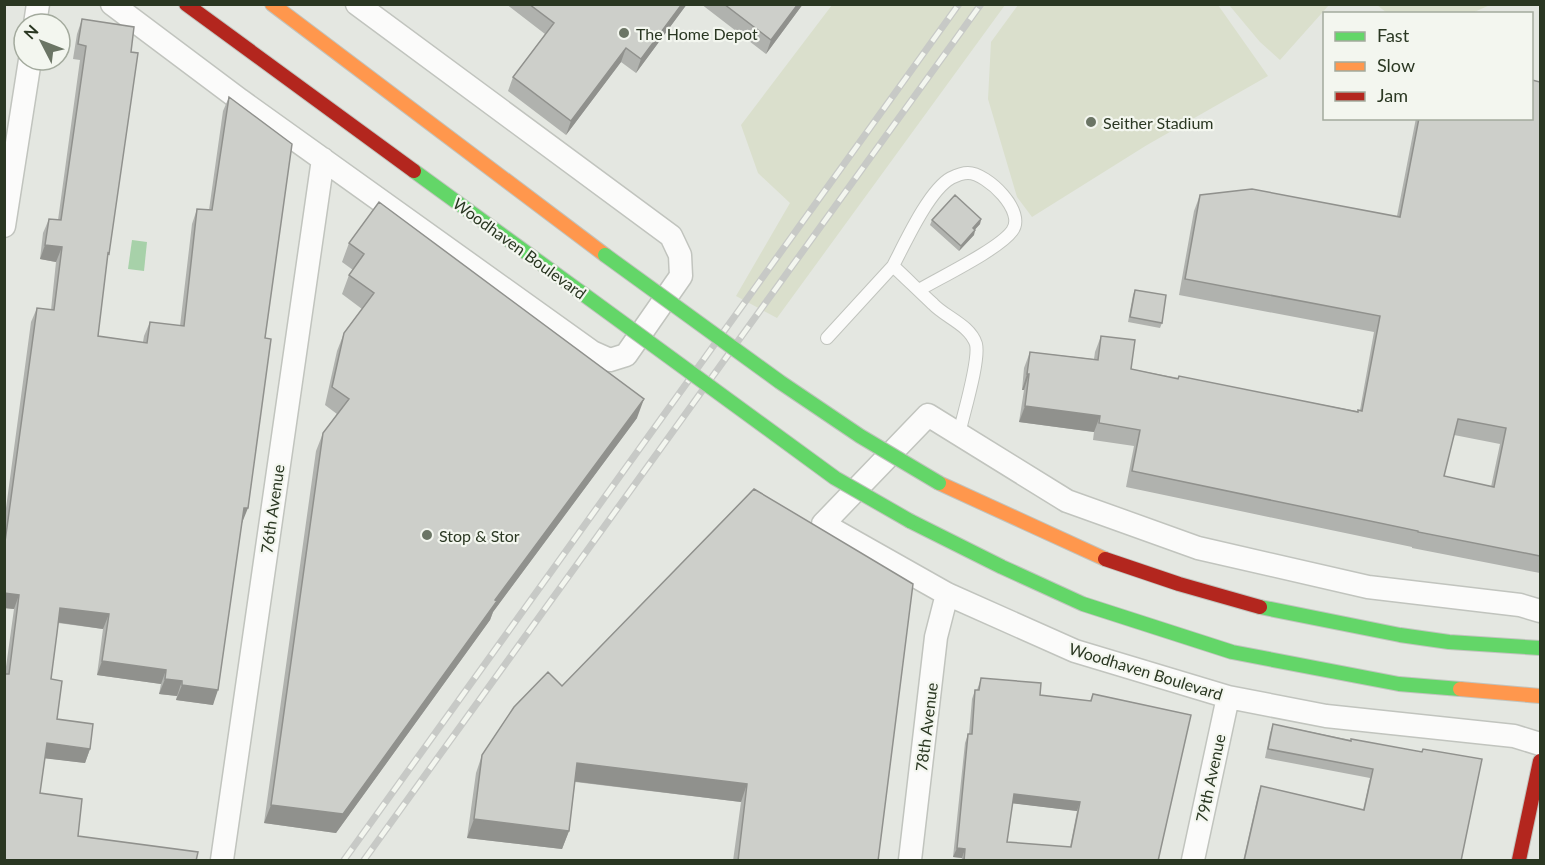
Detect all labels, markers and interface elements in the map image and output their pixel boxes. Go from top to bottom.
north arrow [12,12,72,72]
legend [1323,12,1533,120]
text: N [19,21,42,43]
place label: The Home Depot [636,24,758,43]
text: Fast [1377,24,1410,46]
marker: The Home Depot [617,26,631,40]
text: Slow [1377,54,1415,76]
text: Jam [1377,84,1408,106]
place label: Seither Stadium [1103,113,1214,132]
marker: Seither Stadium [1084,115,1098,129]
street label: Woodhaven Boulevard [450,193,590,303]
street label: 76th Avenue [256,463,288,555]
place label: Stop & Stor [439,526,520,545]
marker: Stop & Stor [420,528,434,542]
street label: Woodhaven Boulevard [1067,639,1225,703]
street label: 78th Avenue [911,681,941,773]
street label: 79th Avenue [1191,732,1229,824]

